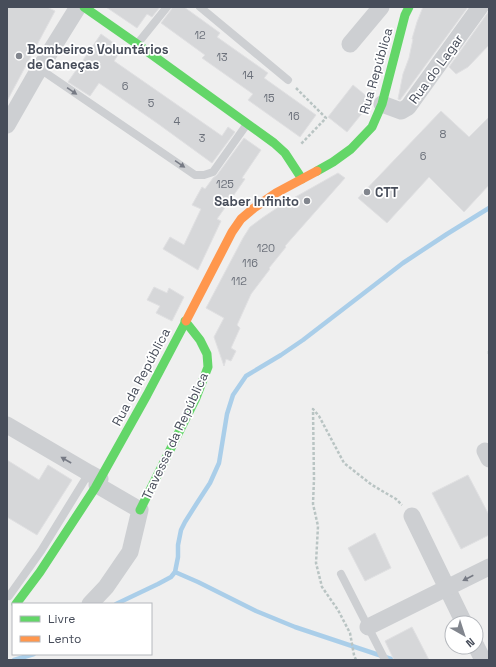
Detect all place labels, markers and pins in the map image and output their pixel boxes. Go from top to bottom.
place label: Bombeiros Voluntários de Caneças [27,41,169,73]
marker: Bombeiros Voluntários de Caneças [14,51,24,61]
place label: CTT [375,184,399,201]
marker: CTT [362,187,372,197]
place label: Saber Infinito [214,193,299,210]
marker: Saber Infinito [302,196,312,206]

